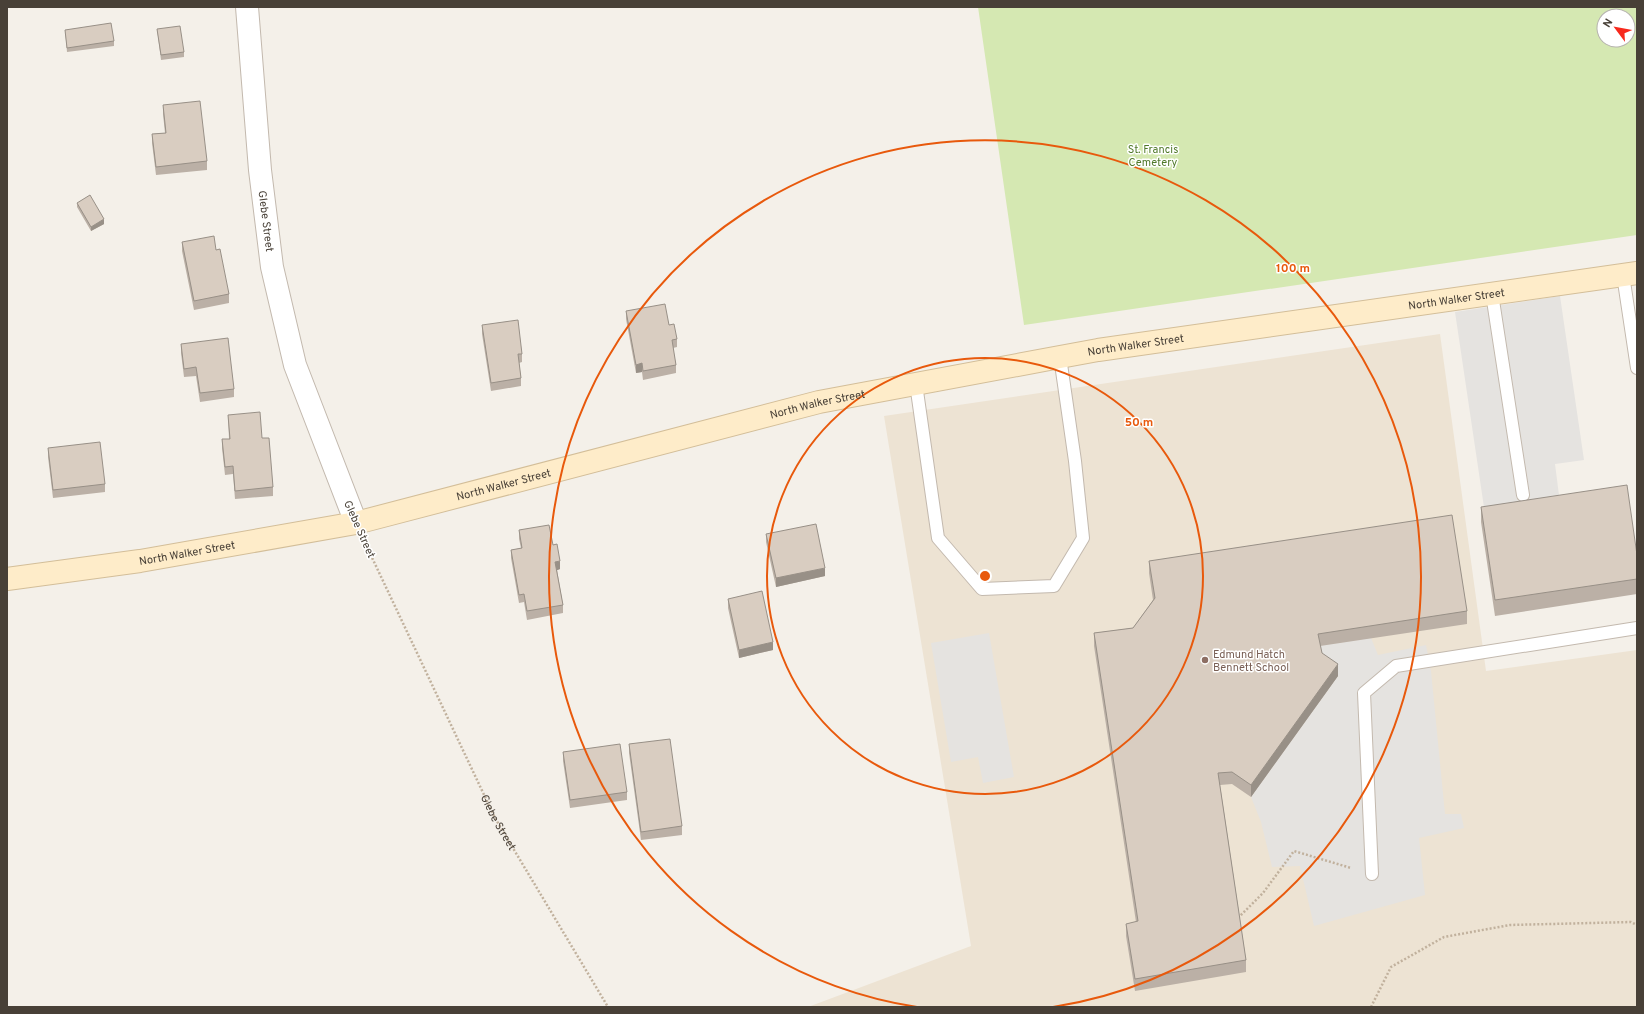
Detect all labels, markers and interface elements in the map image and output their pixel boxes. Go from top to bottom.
north arrow [1596,8,1636,48]
text: N [1600,16,1616,30]
park label: St. Francis Cemetery [1128,143,1178,170]
street label: Glebe Street [255,190,276,253]
text: 100 m [1276,261,1310,277]
street label: North Walker Street [1407,286,1506,314]
street label: North Walker Street [1087,332,1185,360]
street label: North Walker Street [768,388,866,423]
text: 50 m [1125,415,1153,431]
street label: North Walker Street [455,466,553,504]
street label: Glebe Street [340,498,378,560]
street label: North Walker Street [138,538,236,569]
centre of rings [978,569,992,583]
place label: Edmund Hatch Bennett School [1213,648,1289,675]
marker: Edmund Hatch Bennett School [1200,655,1210,665]
street label: Glebe Street [477,792,519,853]

